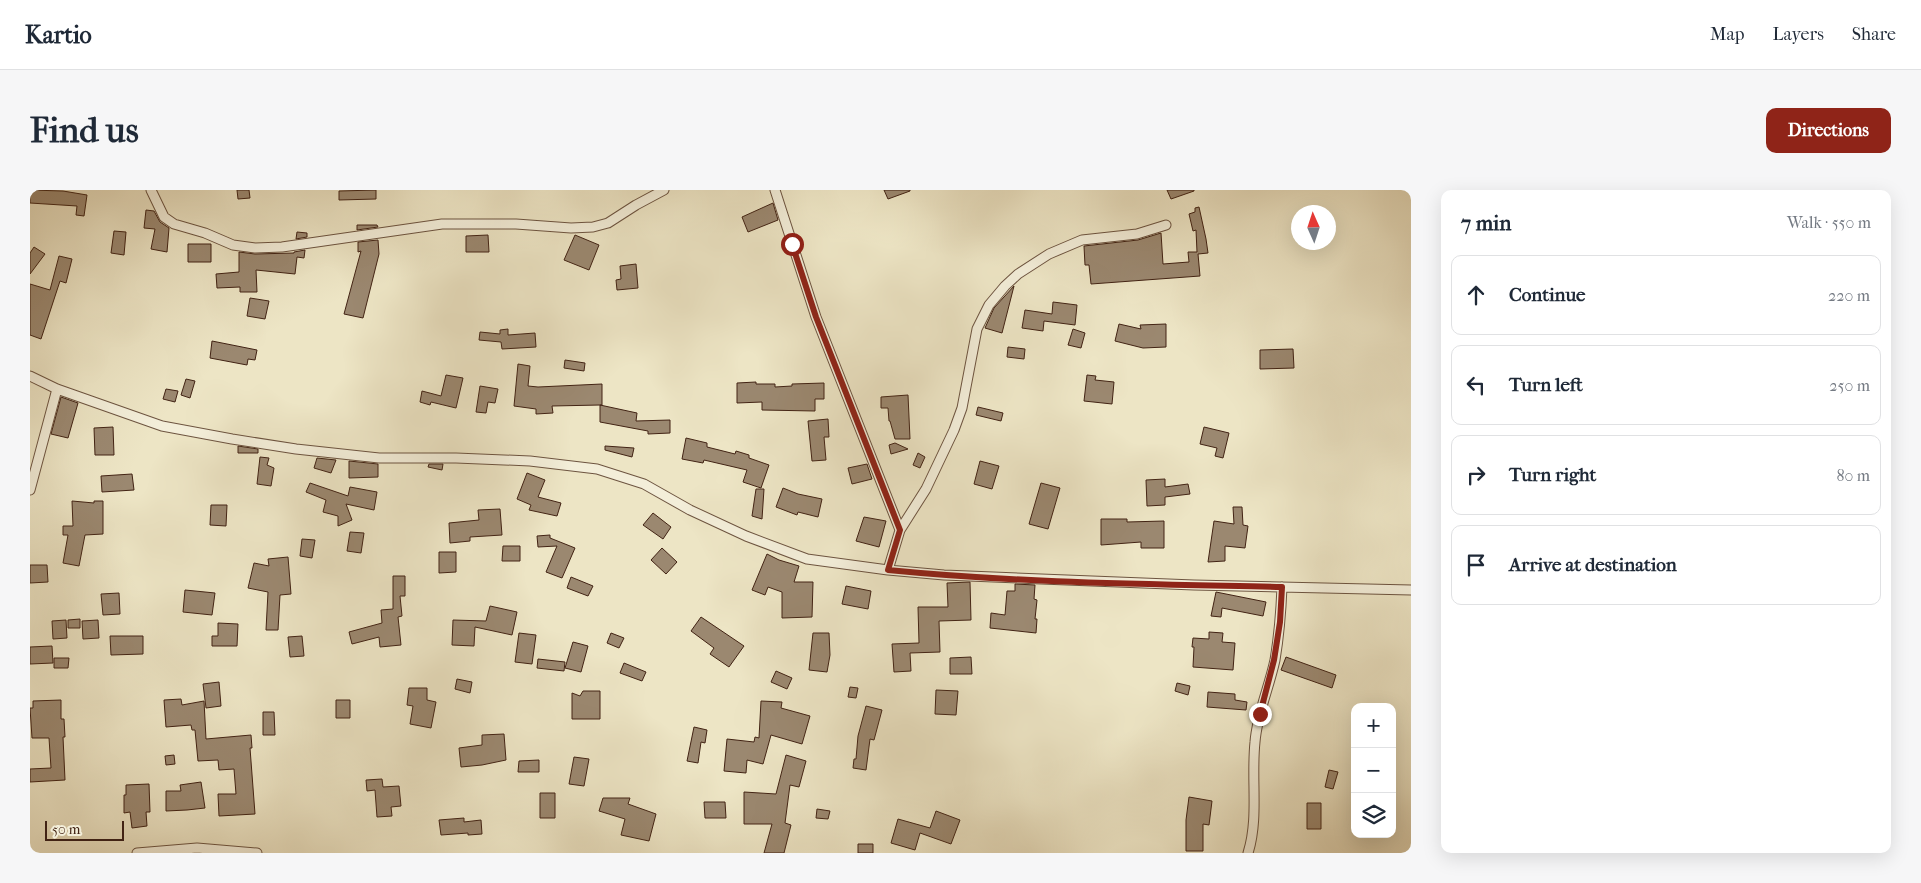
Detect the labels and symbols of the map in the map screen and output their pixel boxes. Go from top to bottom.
north arrow [1291,205,1336,250]
route start [781,233,804,256]
route end [1249,703,1272,726]
scale bar [45,818,124,841]

